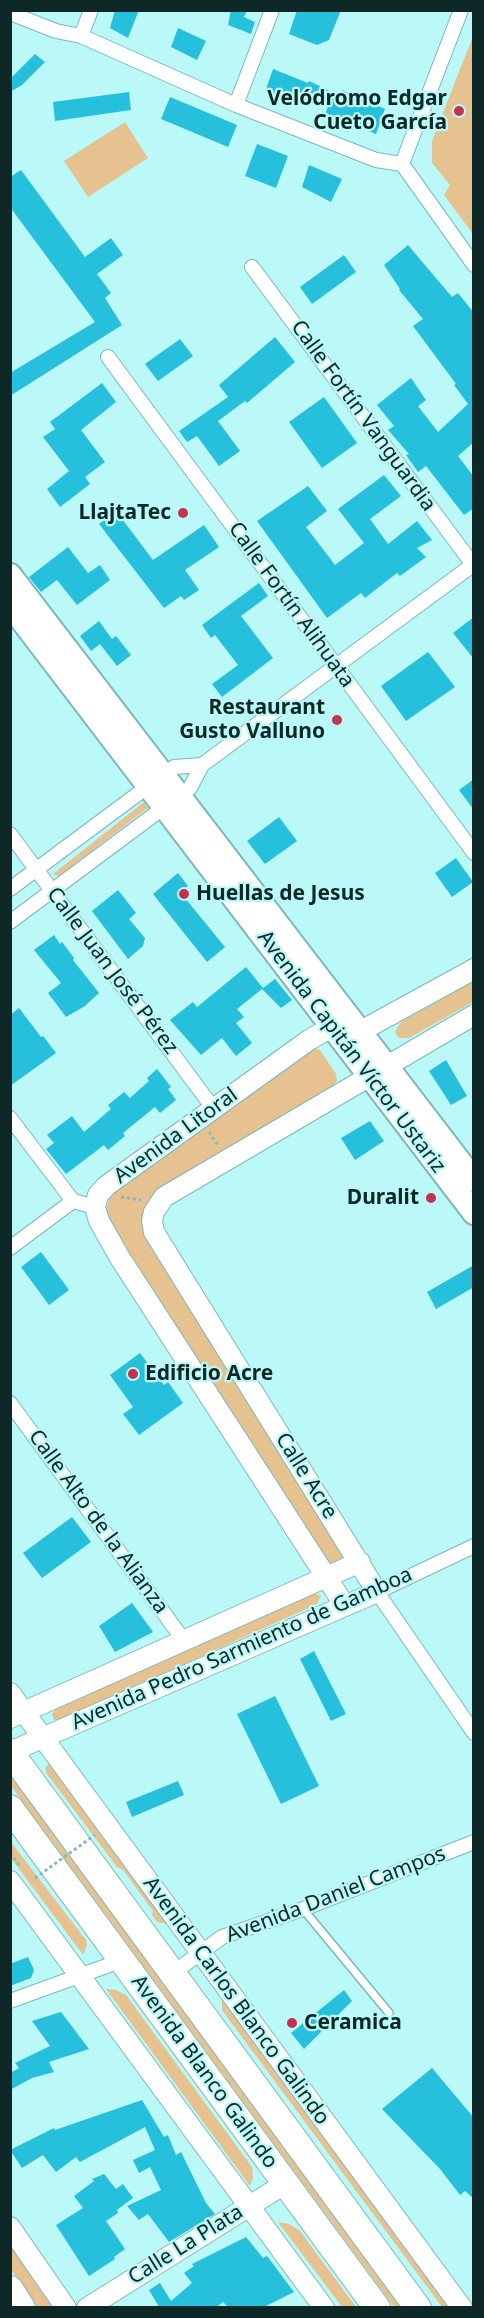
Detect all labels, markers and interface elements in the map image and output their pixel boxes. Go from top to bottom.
place label: Velódromo Edgar Cueto García [267,86,447,136]
marker: Velódromo Edgar Cueto García [452,104,466,118]
street label: Calle Fortín Vanguardia [285,316,441,516]
place label: LlajtaTec [78,500,171,526]
marker: LlajtaTec [176,506,190,520]
street label: Calle Fortín Alihuata [223,517,359,693]
place label: Restaurant Gusto Valluno [179,695,325,745]
marker: Restaurant Gusto Valluno [330,713,344,727]
place label: Huellas de Jesus [196,881,365,907]
street label: Calle Juan José Pérez [41,883,183,1059]
marker: Huellas de Jesus [177,887,191,901]
street label: Avenida Capitán Víctor Ustariz [252,926,450,1178]
street label: Avenida Litoral [109,1083,243,1189]
place label: Duralit [347,1185,419,1211]
marker: Duralit [424,1191,438,1205]
place label: Edificio Acre [145,1361,273,1387]
marker: Edificio Acre [126,1367,140,1381]
street label: Calle Alto de la Alianza [23,1425,173,1619]
street label: Calle Acre [270,1428,342,1524]
street label: Avenida Pedro Sarmiento de Gamboa [68,1562,416,1736]
street label: Avenida Daniel Campos [223,1841,449,1949]
street label: Avenida Carlos Blanco Galindo [138,1872,334,2130]
street label: Avenida Blanco Galindo [125,1970,283,2174]
place label: Ceramica [304,2010,402,2036]
marker: Ceramica [285,2016,299,2030]
street label: Calle La Plata [124,2200,248,2290]

